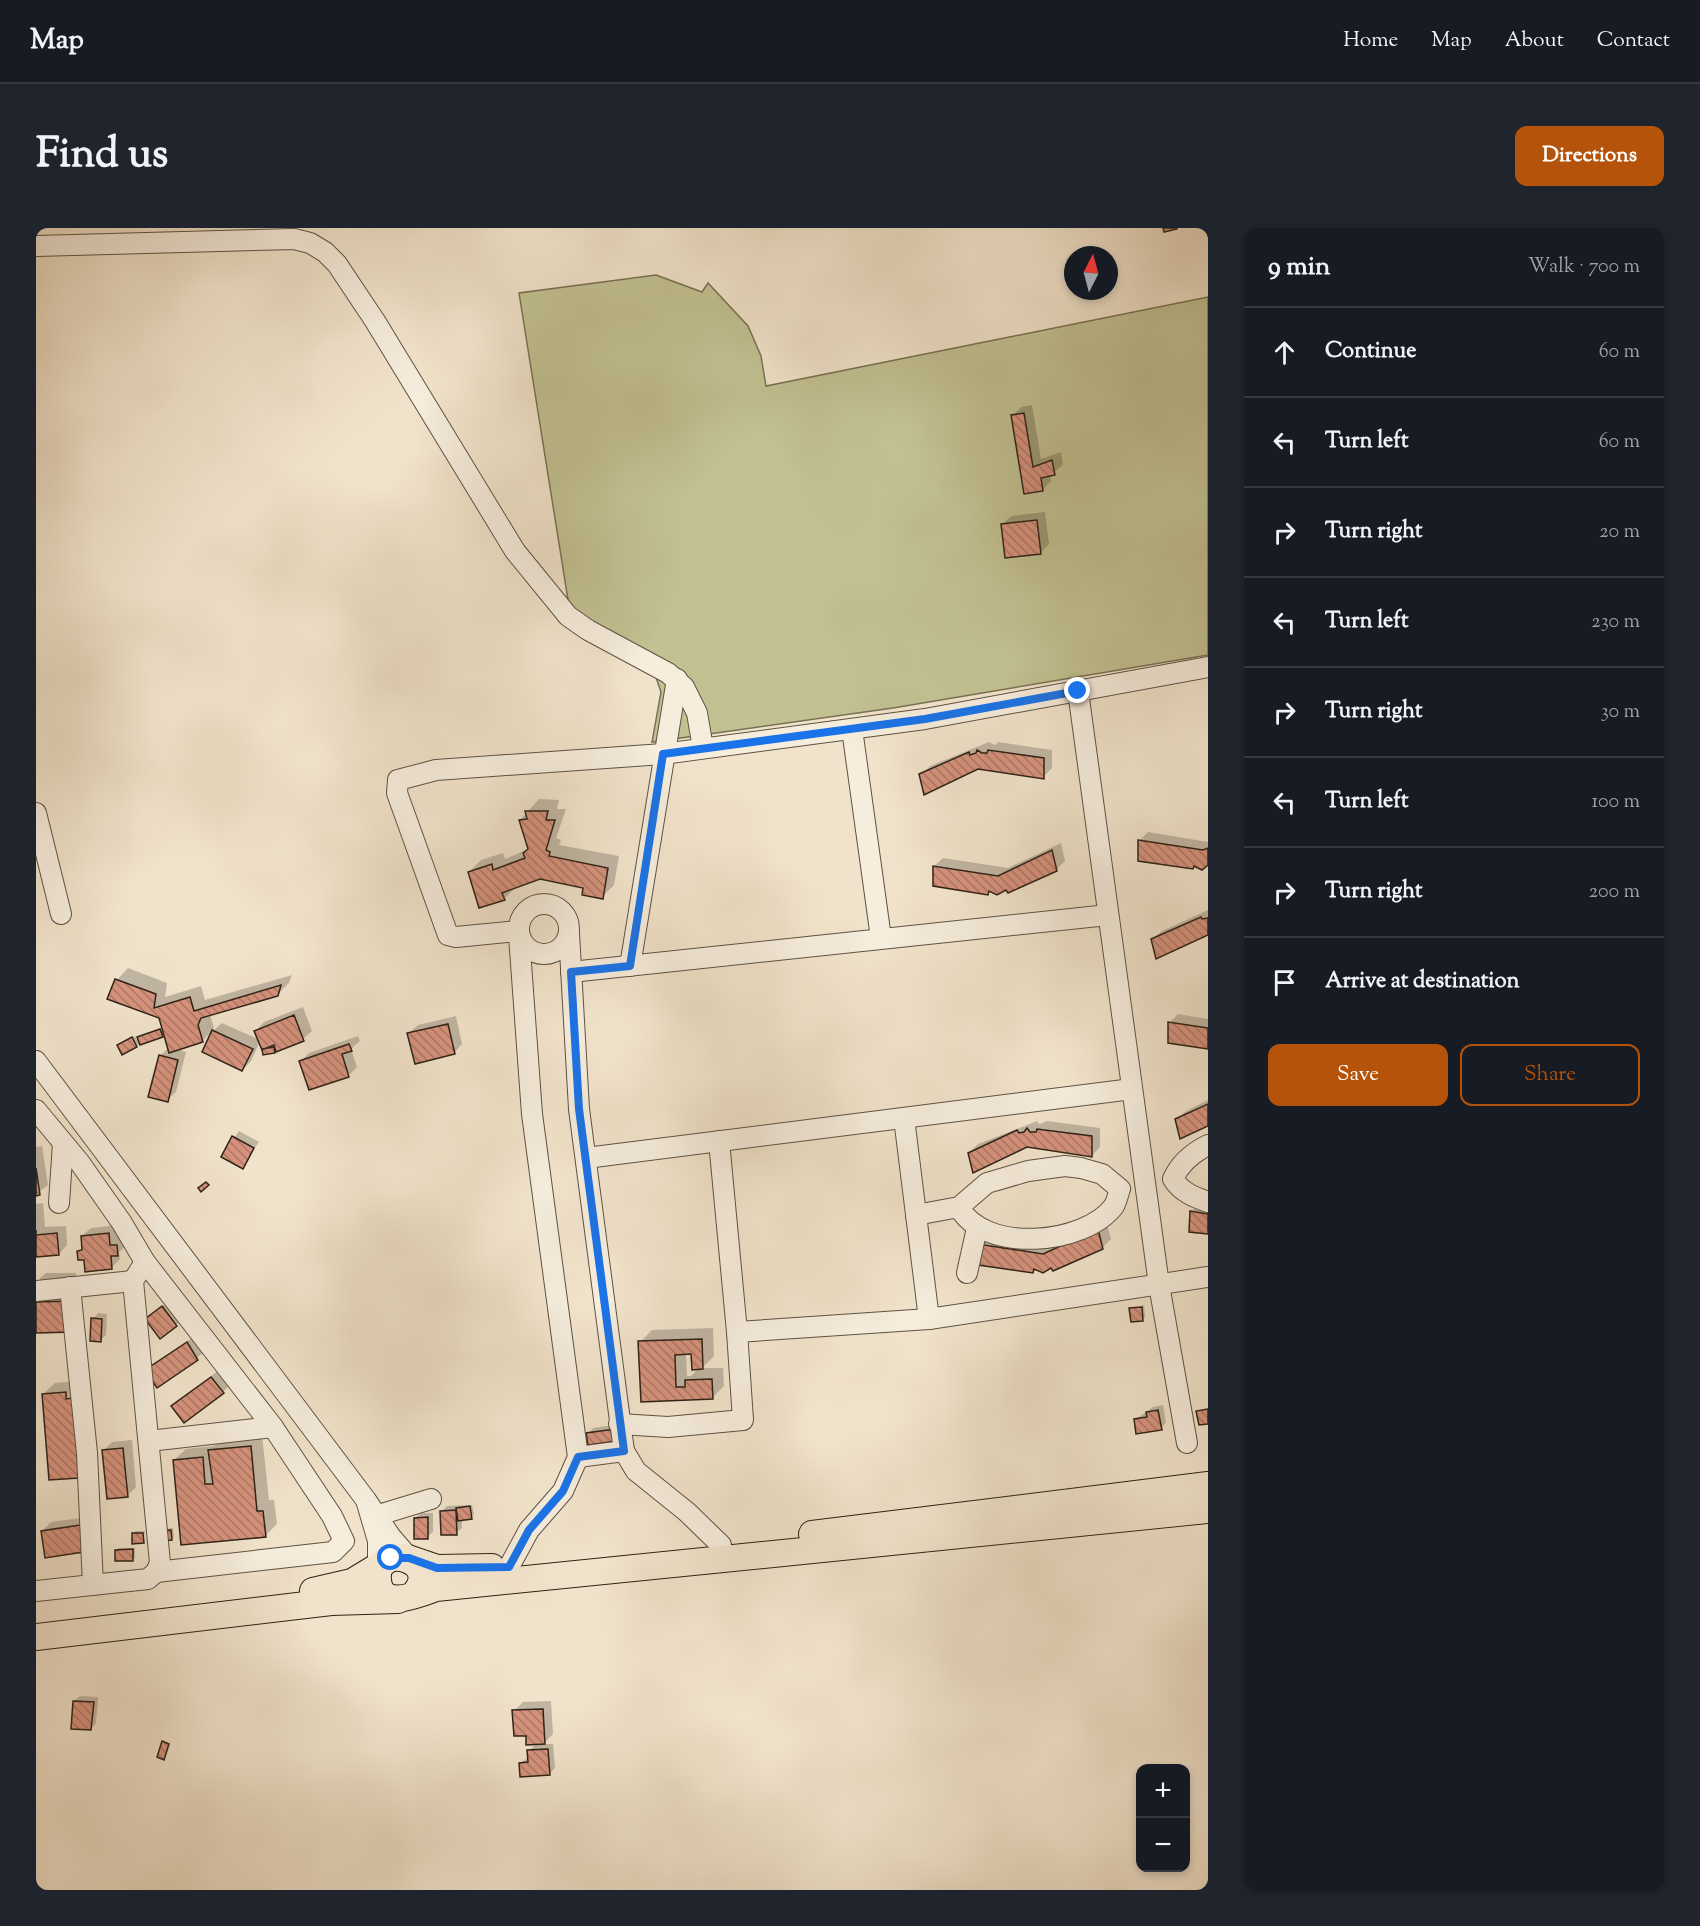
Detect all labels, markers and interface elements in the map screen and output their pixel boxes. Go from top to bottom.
text: Map [30,21,84,61]
text: Home [1343,26,1398,56]
text: Map [1431,26,1472,56]
text: About [1505,26,1564,56]
text: Contact [1597,26,1670,56]
text: Find us [36,126,168,186]
button: Directions [1515,126,1664,186]
north arrow [1064,246,1118,300]
text: 9 min [1268,249,1330,286]
text: Walk · 700 m [1528,253,1640,282]
icon: ahead [1268,336,1301,369]
text: Continue [1325,336,1416,368]
text: 60 m [1599,338,1640,367]
icon: left [1268,426,1301,459]
text: Turn left [1325,426,1408,458]
text: 60 m [1599,428,1640,457]
icon: right [1268,516,1301,549]
text: Turn right [1325,516,1422,548]
text: 20 m [1599,518,1640,547]
icon: left [1268,606,1301,639]
text: Turn left [1325,606,1408,638]
text: 230 m [1591,608,1640,637]
route end [1064,677,1090,703]
icon: right [1268,696,1301,729]
text: Turn right [1325,696,1422,728]
text: 30 m [1601,698,1640,727]
icon: left [1268,786,1301,819]
text: Turn left [1325,786,1408,818]
text: 100 m [1591,788,1640,817]
icon: right [1268,876,1301,909]
text: Turn right [1325,876,1422,908]
text: 200 m [1589,878,1640,907]
icon: arrive [1268,966,1301,999]
text: Arrive at destination [1325,966,1520,998]
button: Save [1268,1044,1448,1106]
button: Share [1460,1044,1640,1106]
route start [377,1544,403,1570]
map controls [1136,1764,1190,1872]
button: + [1136,1764,1190,1818]
button: − [1136,1818,1190,1872]

